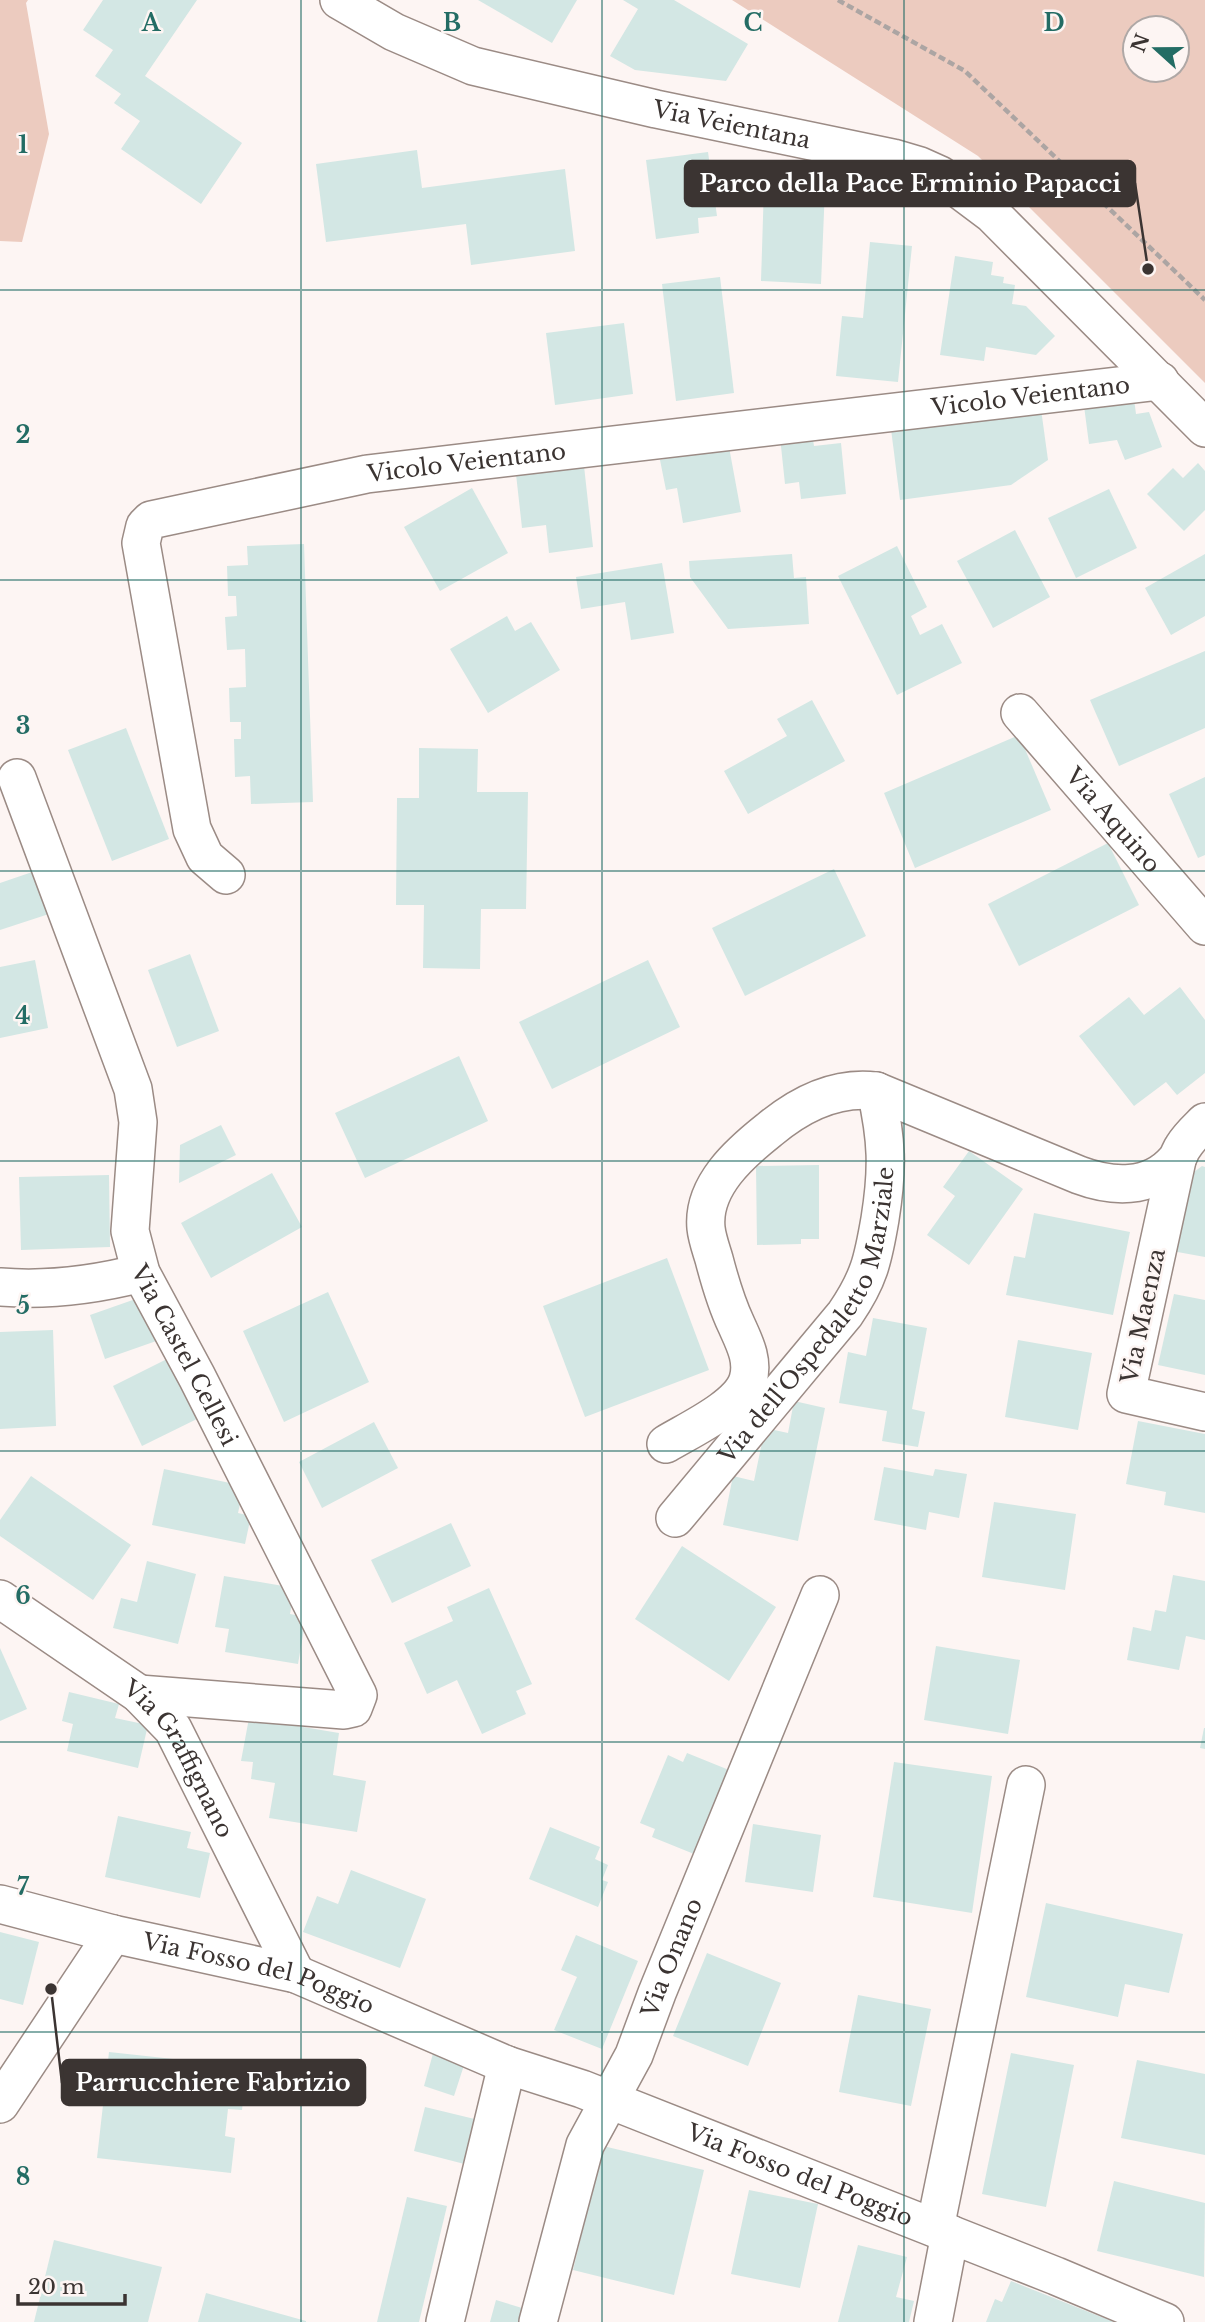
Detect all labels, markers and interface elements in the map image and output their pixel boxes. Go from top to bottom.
text: A [141,9,162,37]
text: B [443,9,461,37]
text: C [744,9,762,37]
text: D [1043,9,1065,37]
north arrow [1121,14,1191,84]
text: N [1127,31,1155,56]
street label: Via Veientana [650,95,813,155]
text: 1 [18,131,28,159]
callout: Parco della Pace Erminio Papacci [685,161,1135,206]
text: Parco della Pace Erminio Papacci [699,169,1121,198]
street label: Vicolo Veientano [929,371,1131,422]
text: 2 [16,421,30,449]
street label: Vicolo Veientano [365,437,567,488]
text: 3 [16,712,30,740]
street label: Via Aquino [1059,761,1166,879]
text: 4 [15,1002,31,1030]
street label: Via dell'Ospedaletto Marziale [712,1166,899,1470]
street label: Via Maenza [1115,1246,1171,1387]
street label: Via Castel Cellesi [125,1259,243,1450]
text: 5 [16,1292,30,1320]
text: 6 [15,1582,31,1610]
street label: Via Graffignano [118,1673,239,1842]
text: 7 [17,1873,30,1901]
street label: Via Onano [635,1894,708,2022]
street label: Via Fosso del Poggio [139,1927,379,2020]
callout: Parrucchiere Fabrizio [62,2060,365,2105]
text: Parrucchiere Fabrizio [75,2068,351,2097]
street label: Via Fosso del Poggio [682,2117,917,2232]
text: 8 [16,2163,30,2191]
scale bar [18,2262,124,2306]
text: 20 m [28,2274,85,2300]

